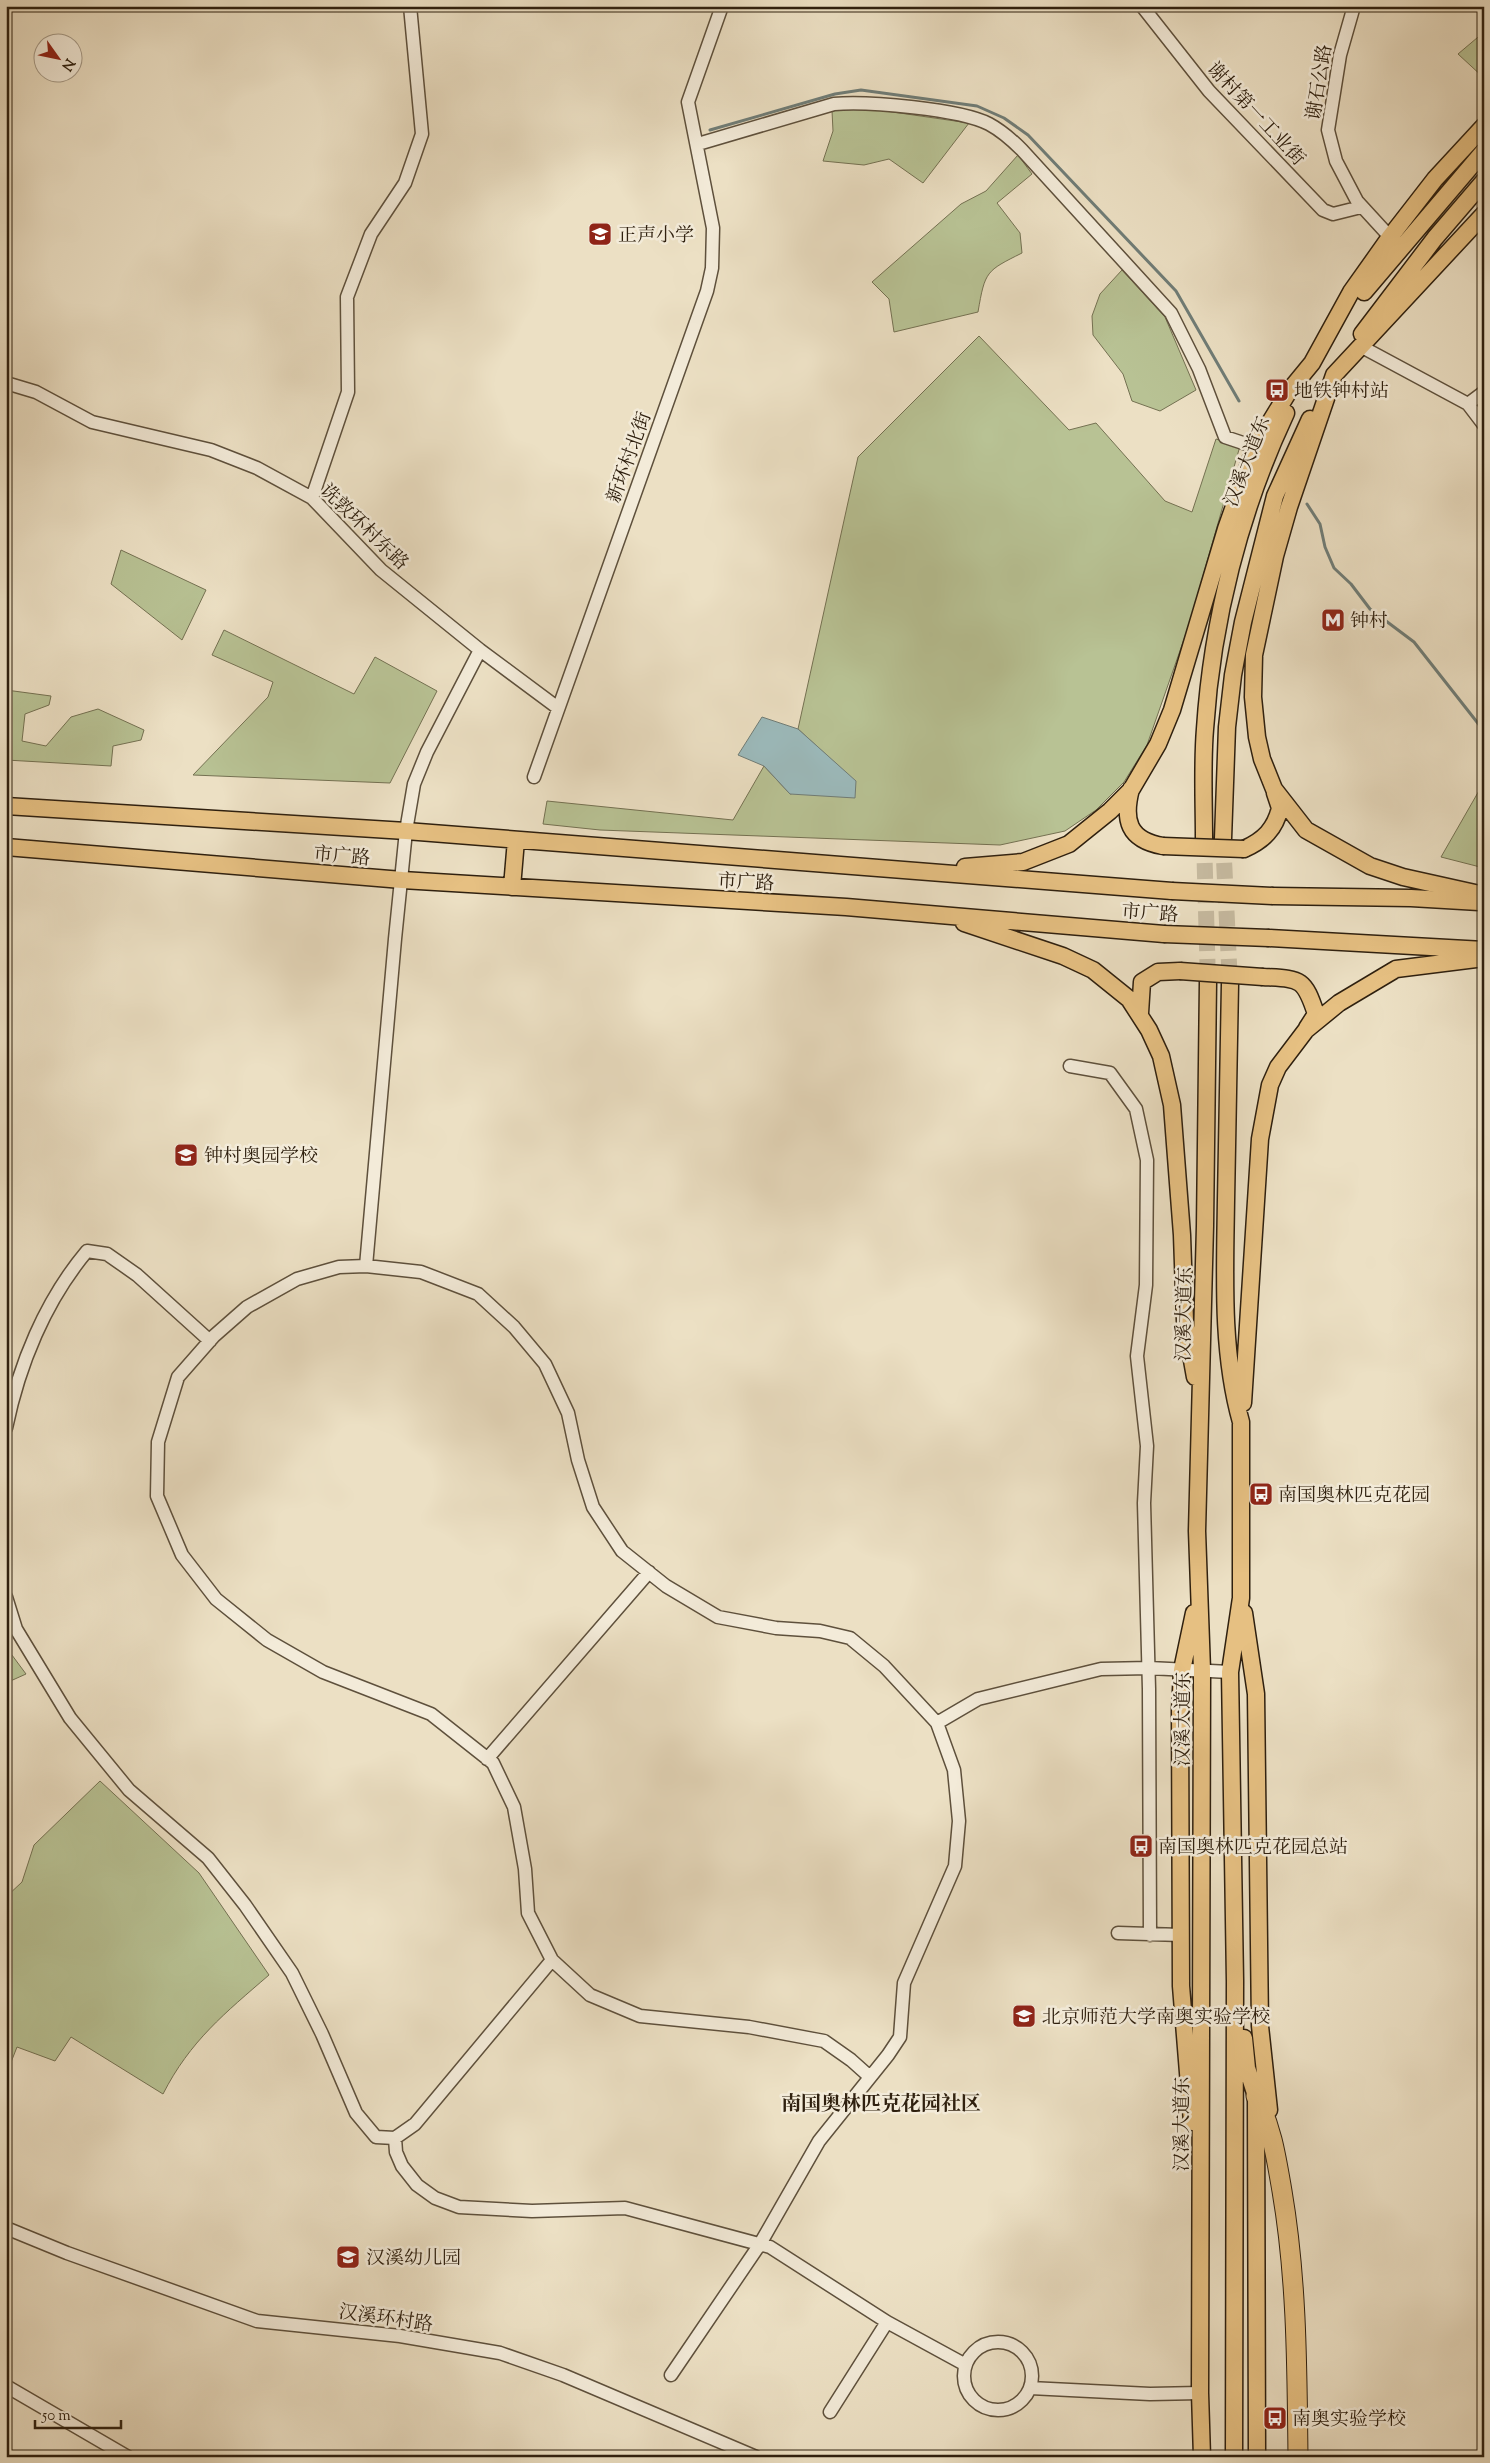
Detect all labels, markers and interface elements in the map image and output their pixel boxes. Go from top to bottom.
north arrow [32,32,82,82]
street label: 谢石公路 [1301,43,1340,122]
text: N [56,54,79,74]
street label: 谢村第一工业街 [1200,57,1310,173]
school or university icon: 正声小学 [587,221,613,247]
place label: 正声小学 [618,223,694,250]
bus stop icon: 地铁钟村站 [1264,377,1290,403]
place label: 地铁钟村站 [1294,379,1389,406]
street label: 新环村北街 [601,409,659,507]
street label: 汉溪大道东 [1219,413,1278,511]
street label: 诜敦环村东路 [313,478,414,577]
metro station icon: 钟村 [1320,607,1346,633]
place label: 钟村 [1350,609,1388,636]
street label: 市广路 [312,842,371,873]
street label: 市广路 [717,869,775,898]
street label: 市广路 [1120,899,1179,930]
school or university icon: 钟村奥园学校 [173,1142,199,1168]
place label: 钟村奥园学校 [204,1144,318,1171]
street label: 汉溪大道东 [1171,1266,1200,1362]
bus stop icon: 南国奥林匹克花园 [1248,1481,1274,1507]
place label: 南国奥林匹克花园 [1278,1483,1430,1510]
street label: 汉溪大道东 [1171,1671,1198,1767]
bus stop icon: 南国奥林匹克花园总站 [1128,1833,1154,1859]
place label: 南国奥林匹克花园总站 [1158,1835,1348,1862]
school or university icon: 北京师范大学南奥实验学校 [1011,2003,1037,2029]
place label: 北京师范大学南奥实验学校 [1042,2005,1270,2032]
street label: 汉溪大道东 [1170,2076,1197,2172]
district label: 南国奥林匹克花园社区 [781,2091,981,2120]
school or university icon: 汉溪幼儿园 [335,2244,361,2270]
place label: 汉溪幼儿园 [366,2246,461,2273]
street label: 汉溪环村路 [337,2299,435,2339]
scale bar [35,2398,121,2430]
bus stop icon: 南奥实验学校 [1262,2405,1288,2431]
text: 50 m [41,2406,71,2427]
place label: 南奥实验学校 [1292,2407,1406,2434]

